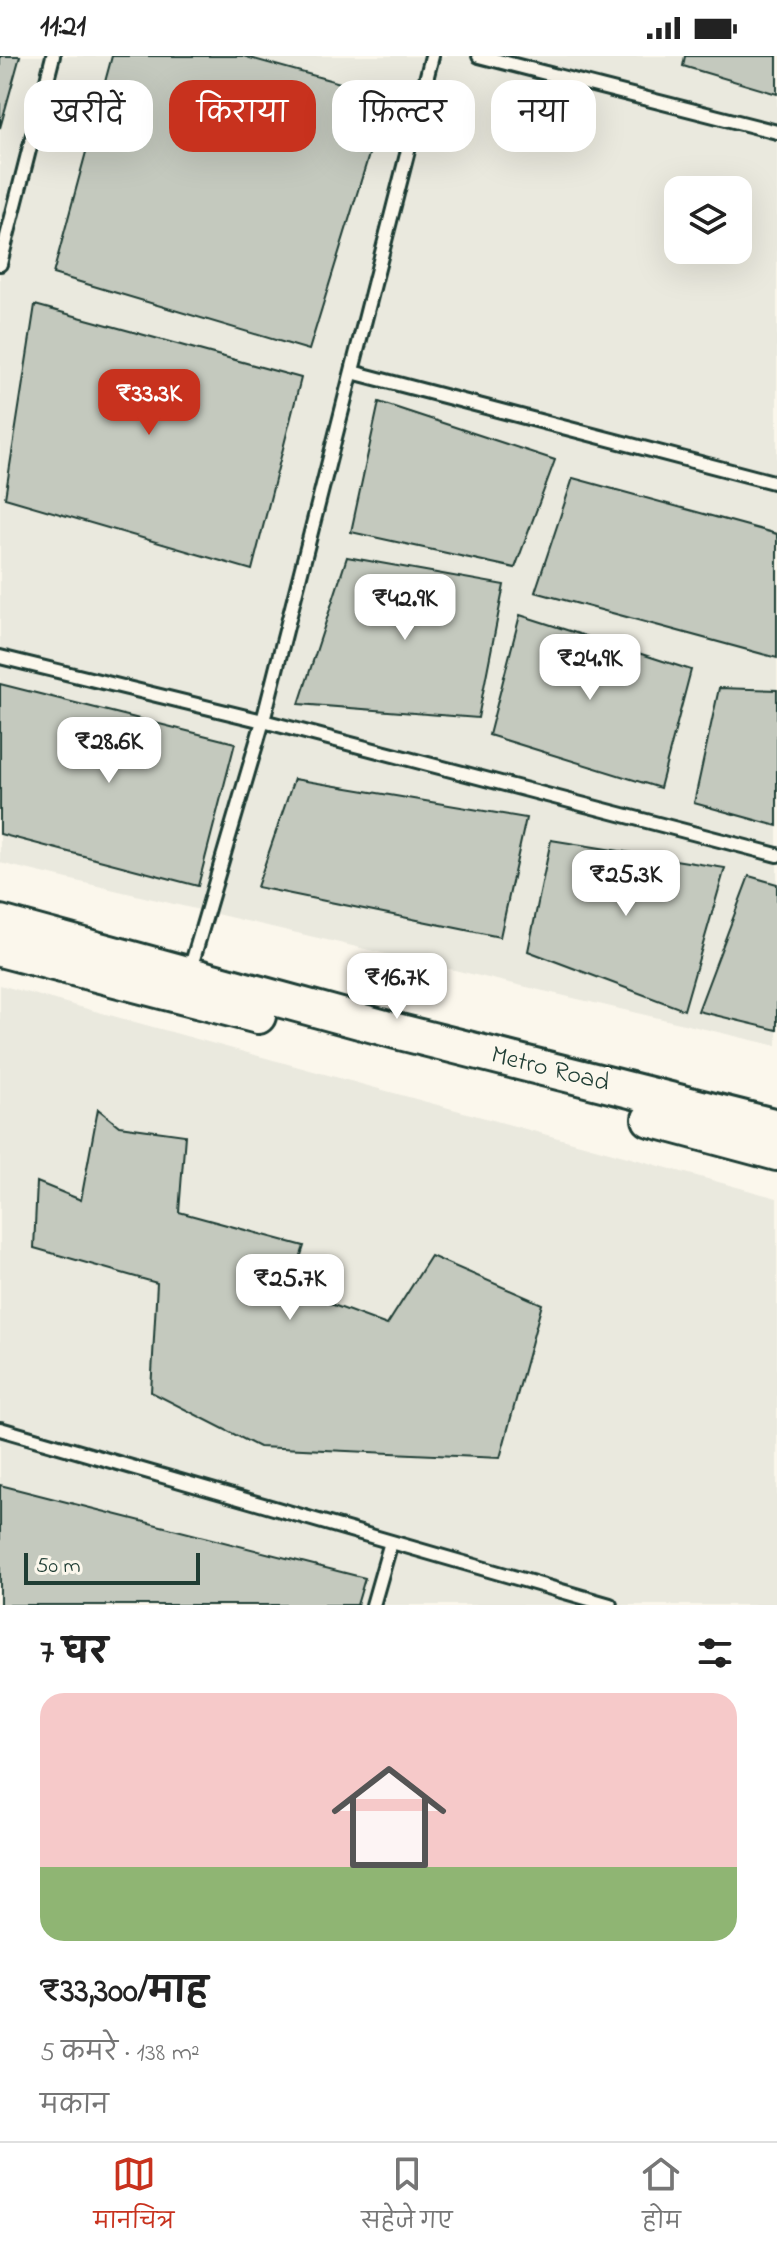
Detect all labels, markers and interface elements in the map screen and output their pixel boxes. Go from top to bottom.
text: 11:21 [40,6,86,50]
chip: खरीदें [24,80,153,152]
chip: किराया [169,80,316,152]
chip: फ़िल्टर [332,80,475,152]
chip: नया [491,80,596,152]
map controls [664,176,752,264]
button: layers [664,176,752,264]
pin: ₹33.3K [84,369,214,437]
text: ₹33.3K [116,376,182,414]
pin: ₹42.9K [340,574,470,642]
text: ₹42.9K [373,581,437,619]
pin: ₹24.9K [525,634,655,702]
text: ₹24.9K [558,641,622,679]
pin: ₹28.6K [44,717,174,785]
text: ₹28.6K [75,724,143,762]
pin: ₹25.3K [561,850,691,918]
text: ₹25.3K [590,857,662,895]
pin: ₹16.7K [332,953,462,1021]
text: ₹16.7K [365,960,429,998]
street label: Metro Road [487,1037,614,1103]
pin: ₹25.7K [225,1254,355,1322]
text: ₹25.7K [254,1261,326,1299]
scale bar [24,1549,200,1585]
text: 50 m [36,1551,81,1583]
text: 7 घर [40,1629,108,1679]
icon: filters [693,1631,737,1675]
icon: home [317,1745,461,1889]
text: ₹33,300/माह [40,1968,208,2018]
text: 5 कमरे · 138 m² [40,2035,200,2073]
text: मकान [40,2088,109,2126]
tab: मानचित्र [94,2152,174,2245]
tab: सहेजे गए [361,2152,452,2245]
tab: होम [639,2152,683,2245]

